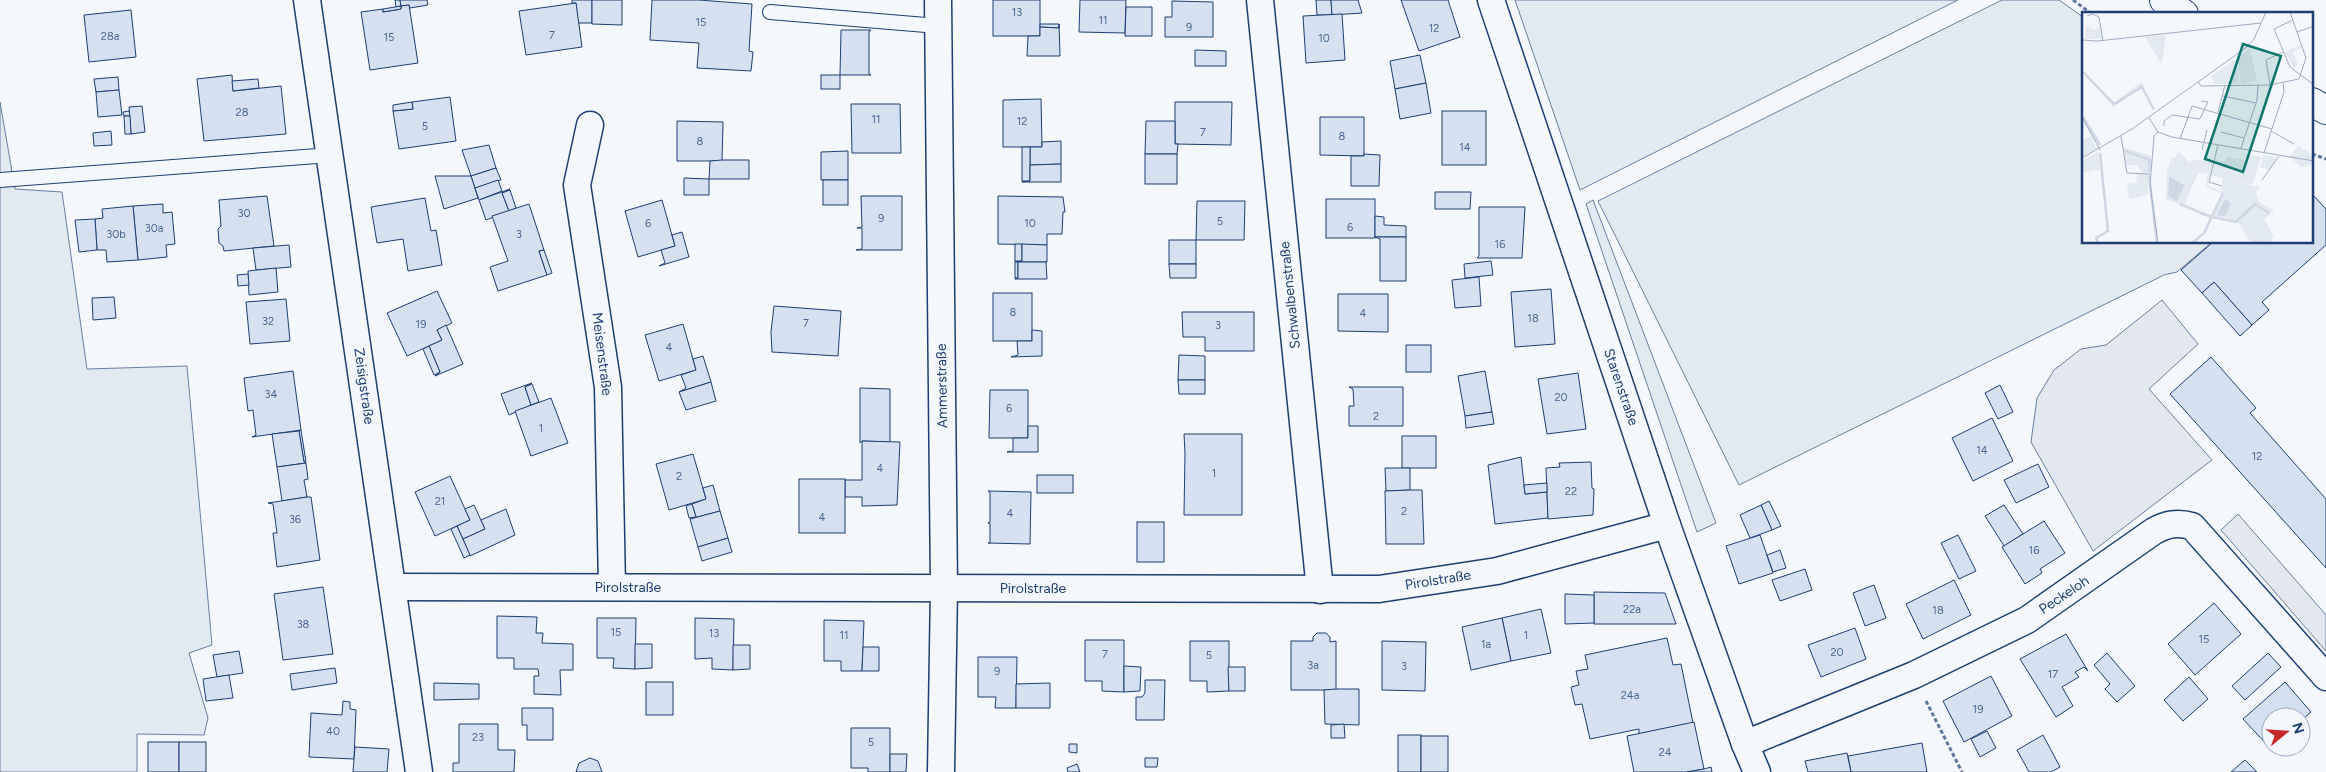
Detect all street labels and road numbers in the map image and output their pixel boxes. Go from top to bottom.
street label: Schwalbenstraße [1276,240,1304,349]
street label: Meisenstraße [588,311,616,397]
street label: Ammerstraße [933,343,951,429]
street label: Starenstraße [1600,346,1642,428]
street label: Zeisigstraße [350,347,378,426]
street label: Pirolstraße [1404,566,1473,594]
street label: Peckeloh [2036,572,2092,618]
street label: Pirolstraße [595,579,662,596]
street label: Pirolstraße [1000,580,1067,597]

